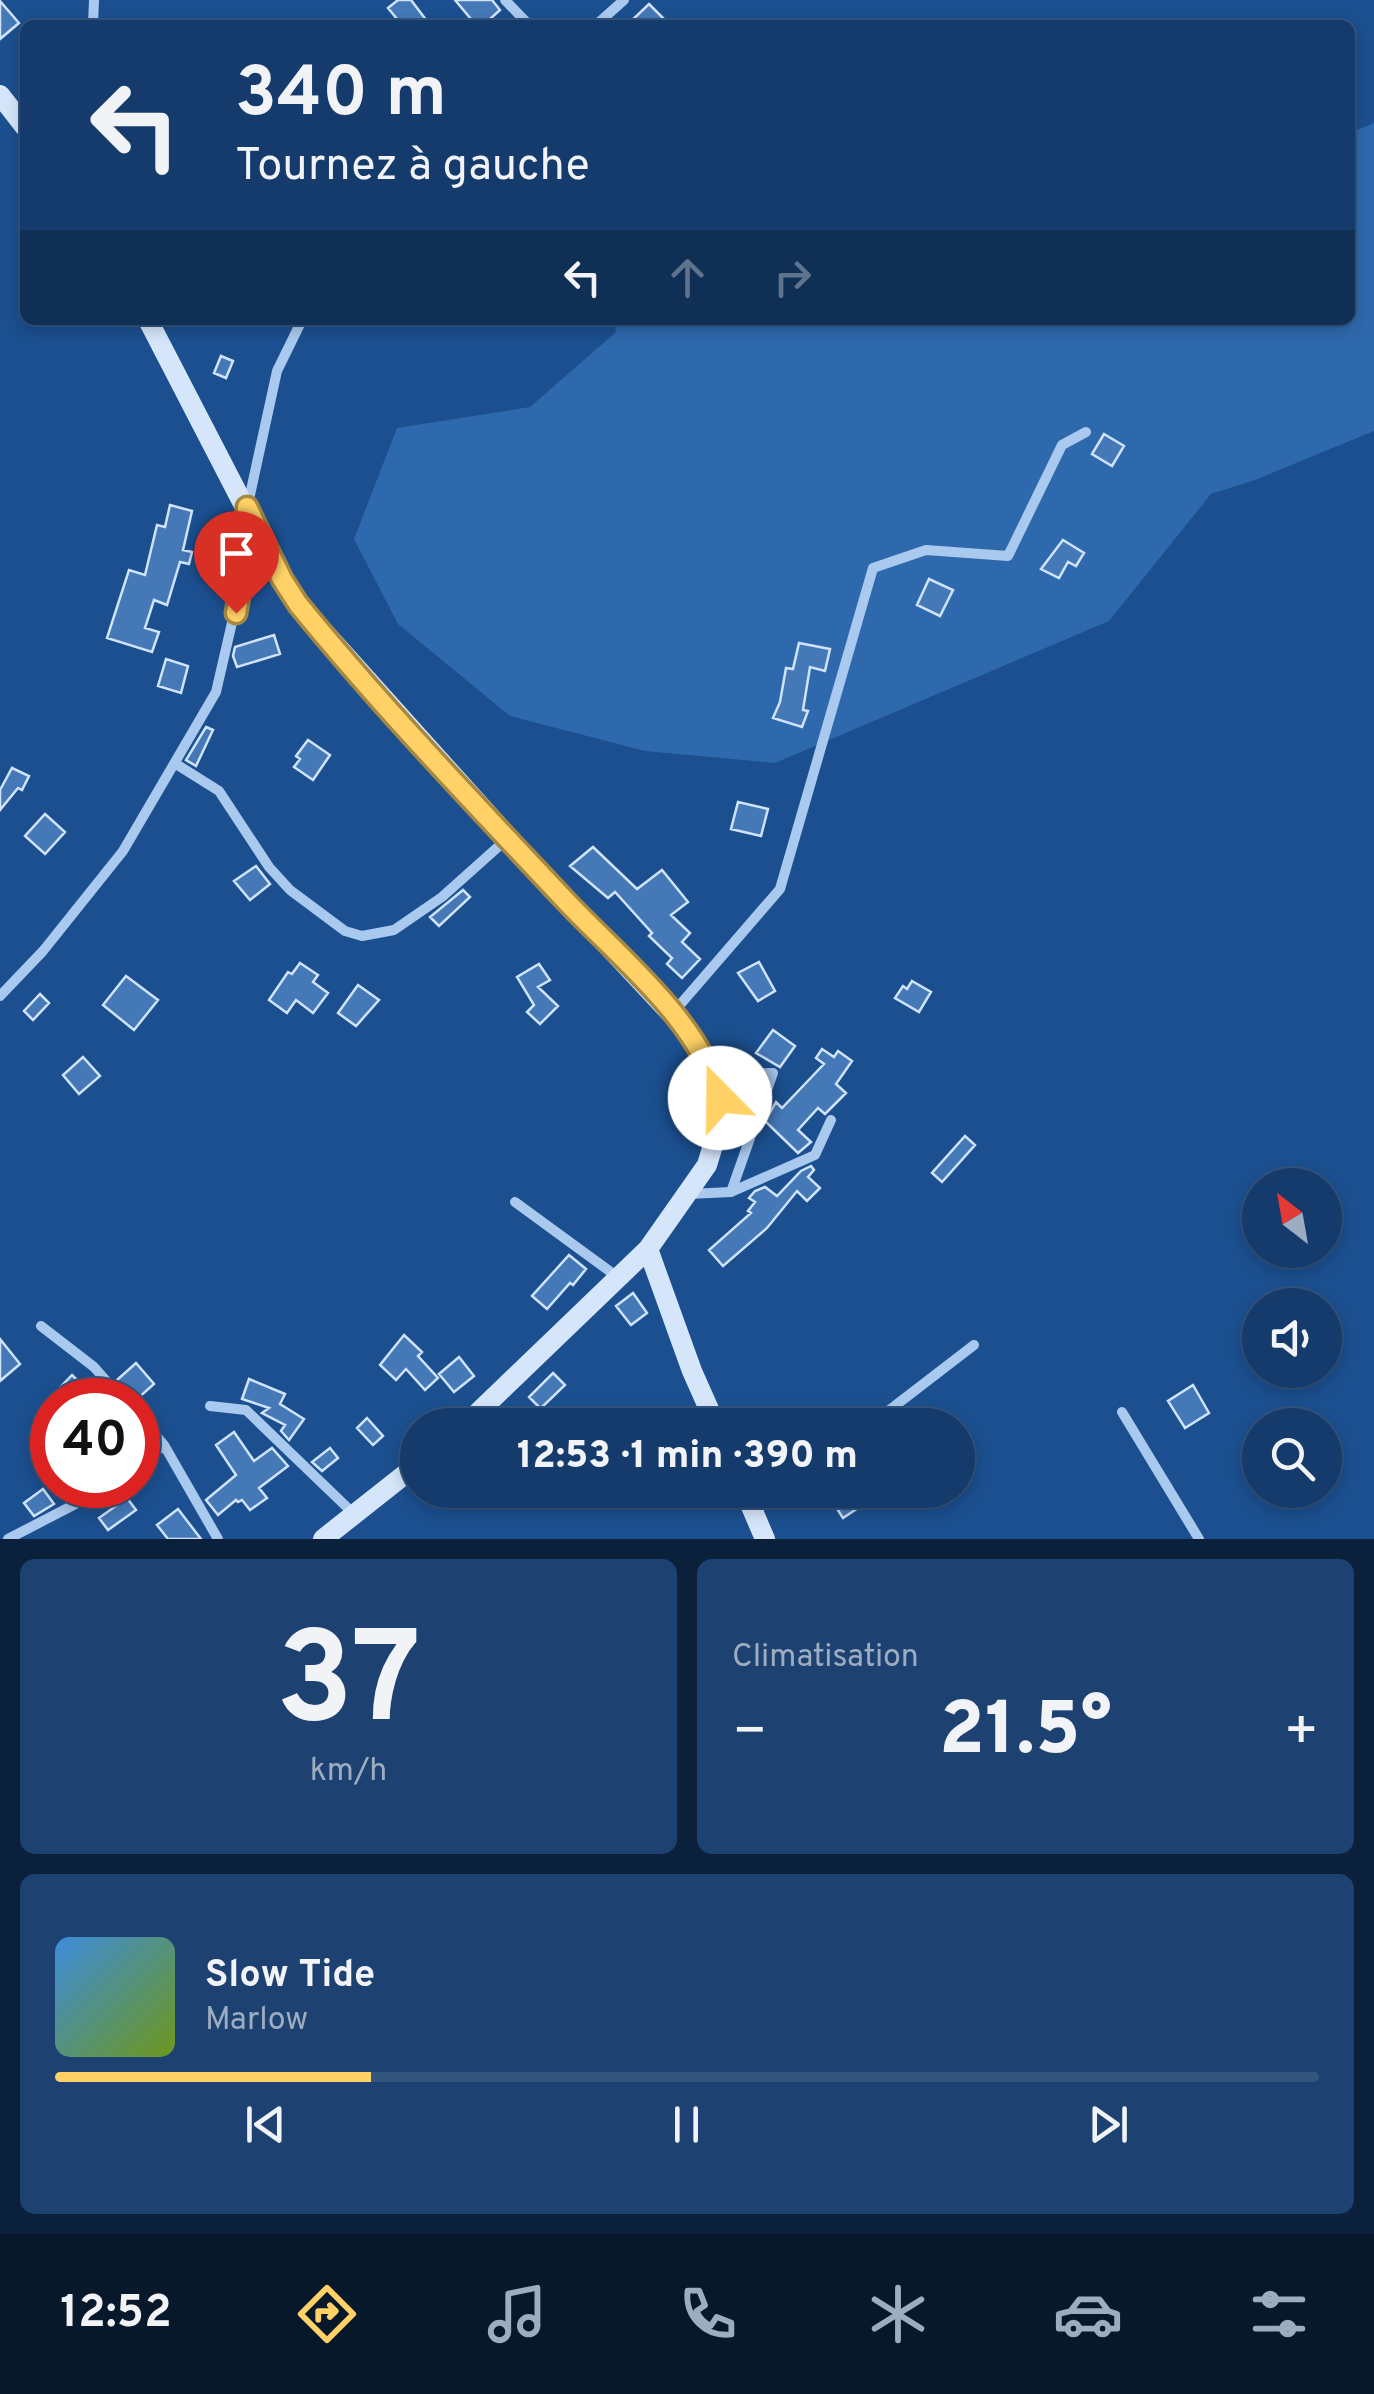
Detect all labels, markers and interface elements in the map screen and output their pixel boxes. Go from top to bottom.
text: 340 m [235,52,447,141]
icon: left [70,60,200,190]
text: Tournez à gauche [235,139,590,196]
icon: left [555,250,610,305]
icon: ahead [660,250,715,305]
icon: right [765,250,820,305]
pin [194,511,279,614]
icon: arrive [209,526,264,581]
position arrow [668,1046,772,1150]
north arrow [1242,1168,1342,1268]
map controls [1242,1168,1342,1508]
button: sound [1242,1288,1342,1388]
speed limit sign: 40 [30,1378,160,1508]
button: search [1242,1408,1342,1508]
text: 12:53 · 1 min · 390 m [517,1433,858,1482]
text: 37 [276,1604,421,1769]
text: Climatisation [732,1638,919,1678]
text: 21.5° [939,1686,1112,1781]
text: − [732,1699,767,1769]
text: + [1284,1699,1319,1769]
text: km/h [310,1752,387,1792]
text: Slow Tide [205,1952,375,2001]
text: Marlow [205,2001,308,2041]
icon: previous [238,2097,293,2152]
icon: pause [659,2097,714,2152]
icon: next [1081,2097,1136,2152]
icon: directions [292,2279,362,2349]
icon: music [482,2279,552,2349]
icon: phone [673,2279,743,2349]
icon: climate [863,2279,933,2349]
icon: car [1053,2279,1123,2349]
icon: filters [1244,2279,1314,2349]
text: 12:52 [60,2286,172,2343]

